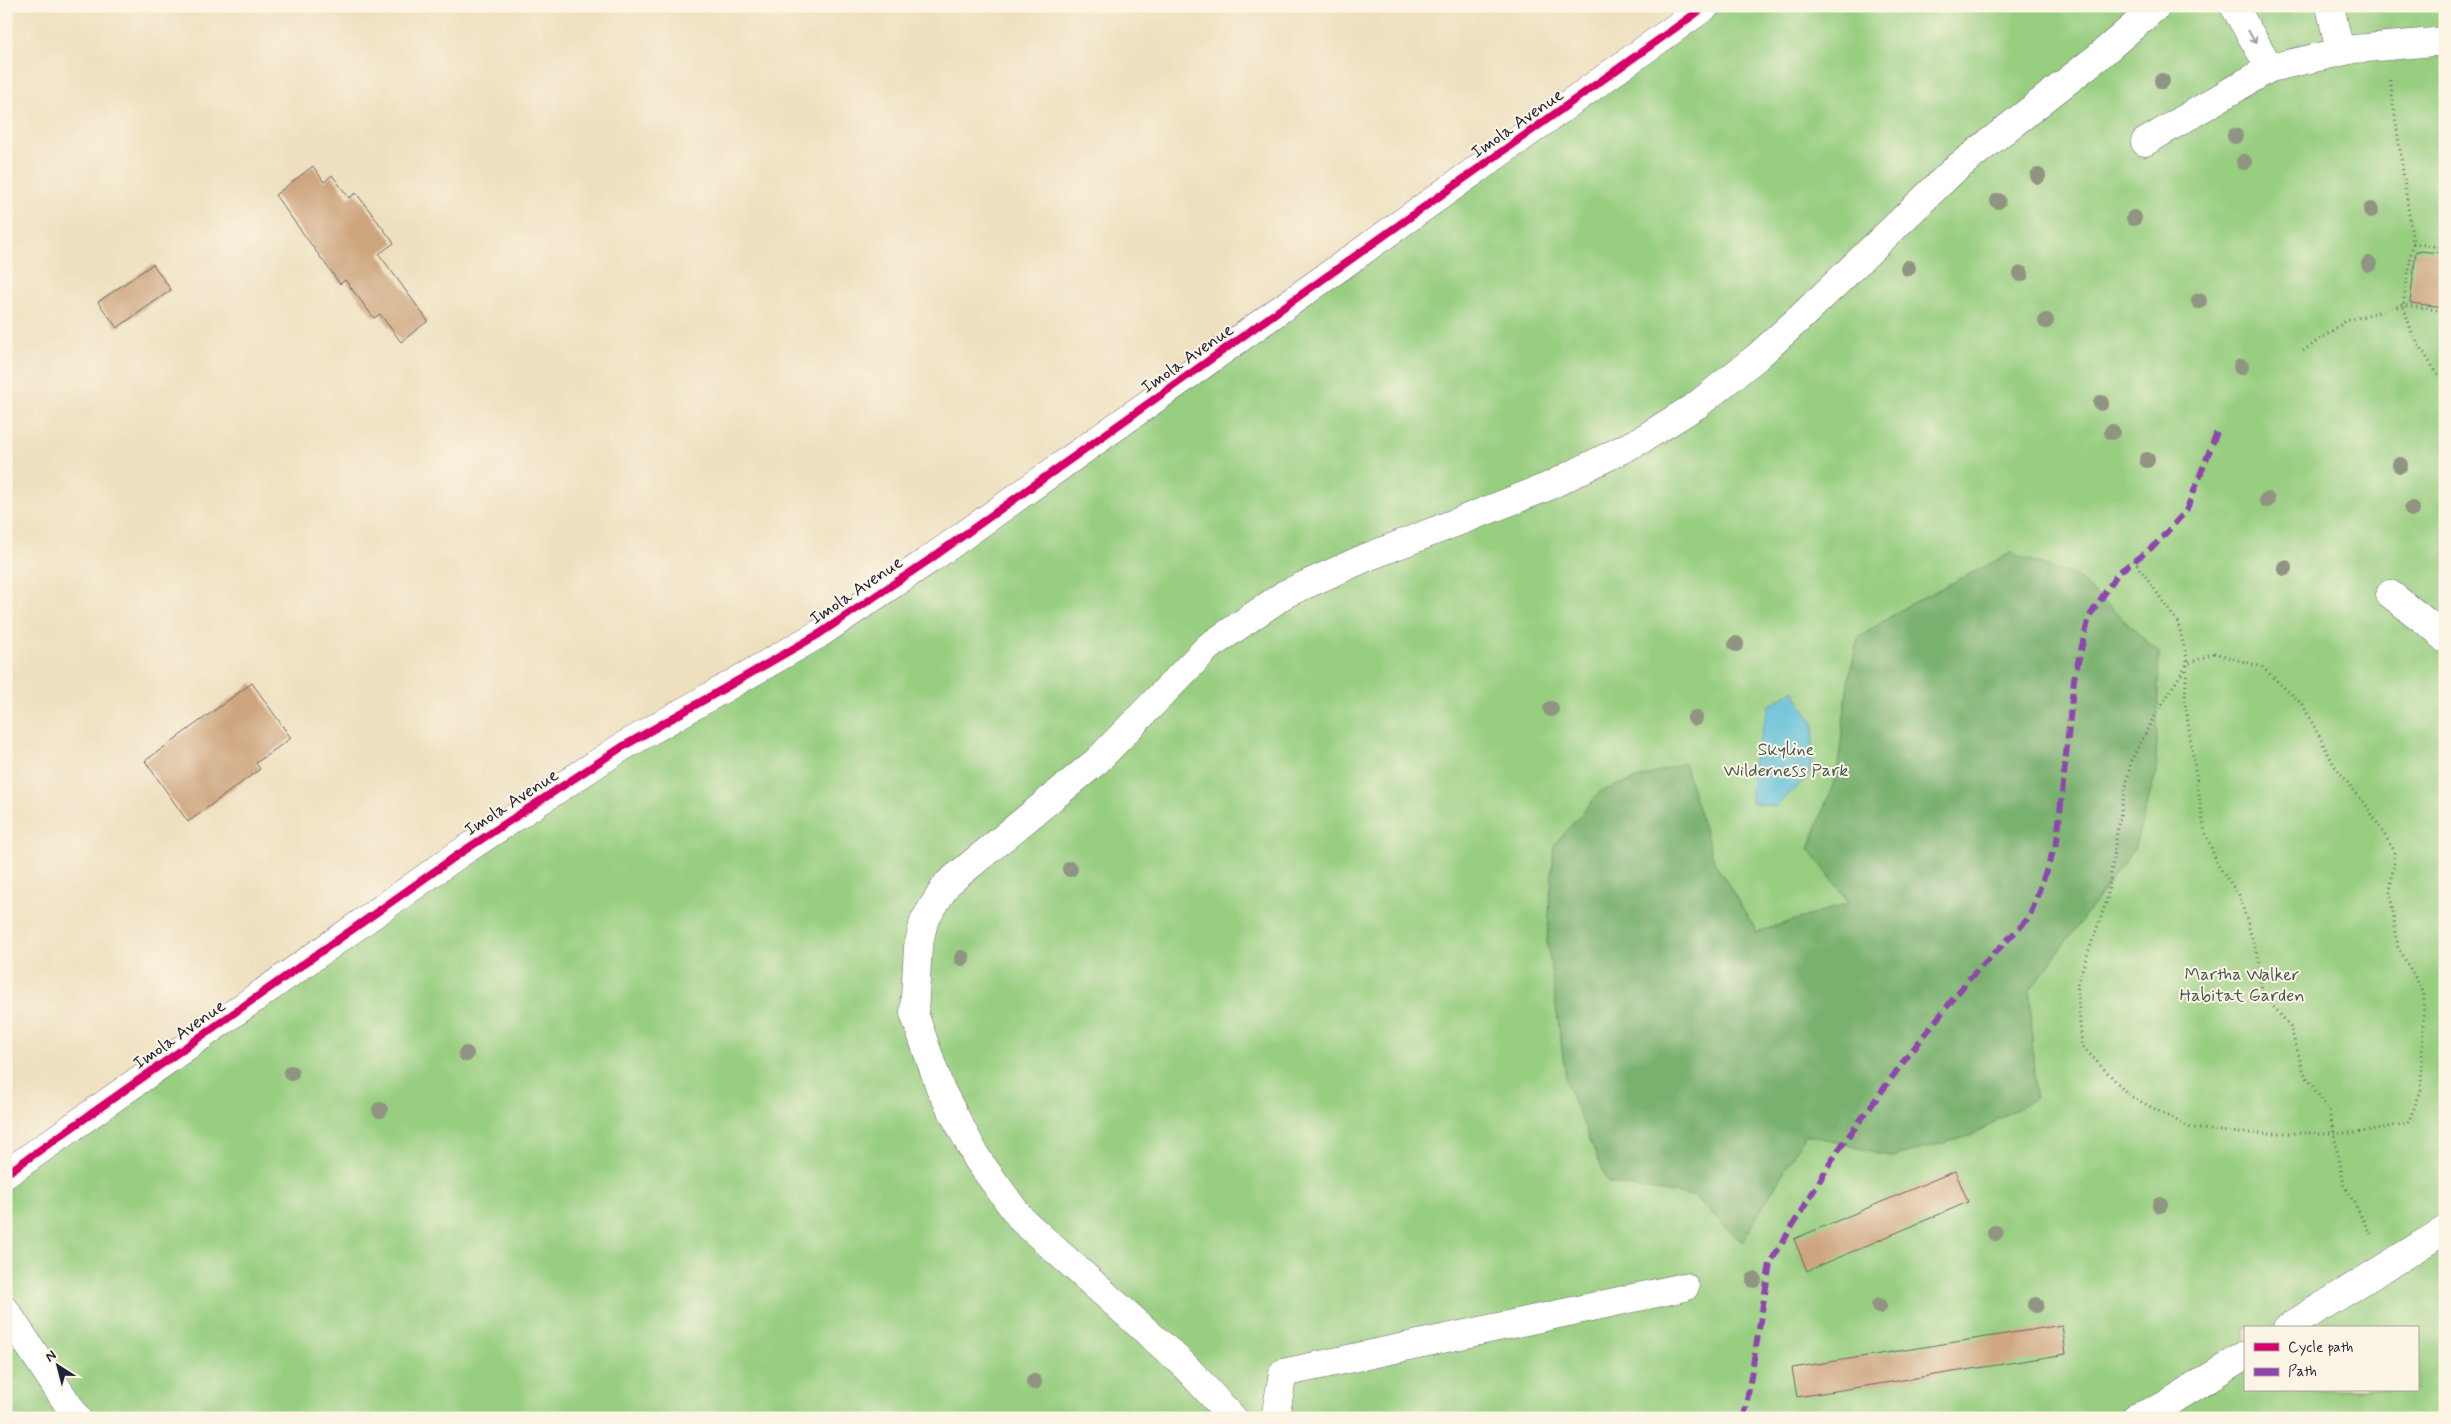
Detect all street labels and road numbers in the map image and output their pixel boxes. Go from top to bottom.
street label: Imola Avenue [1467,83,1569,165]
street label: Imola Avenue [1137,318,1239,400]
street label: Imola Avenue [805,551,908,631]
street label: Imola Avenue [460,763,563,842]
street label: Imola Avenue [129,994,231,1076]

